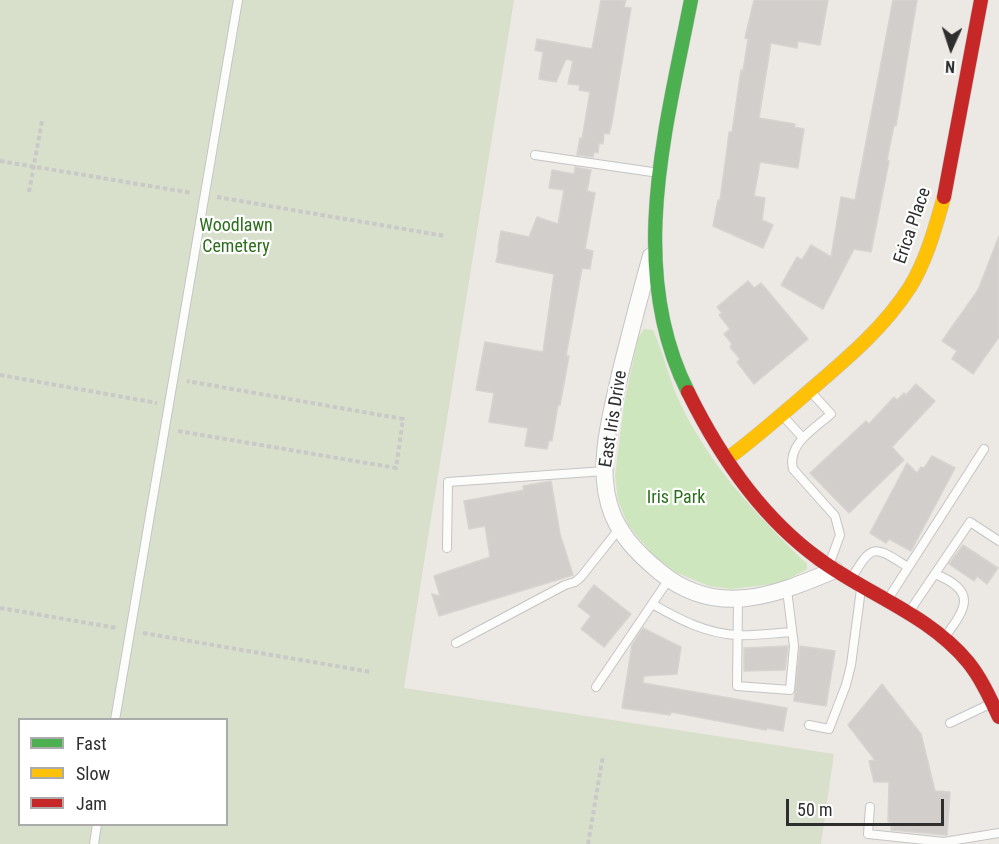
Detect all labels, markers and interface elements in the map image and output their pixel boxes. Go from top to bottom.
north arrow [921,18,981,78]
text: N [945,57,955,76]
street label: Erica Place [890,185,936,267]
park label: Woodlawn Cemetery [199,215,273,258]
street label: East Iris Drive [596,369,632,469]
park label: Iris Park [647,487,705,509]
legend [18,718,228,826]
text: Fast [76,733,107,754]
text: Slow [76,763,110,784]
scale bar [789,787,946,825]
text: Jam [76,793,107,814]
text: 50 m [797,799,832,820]

